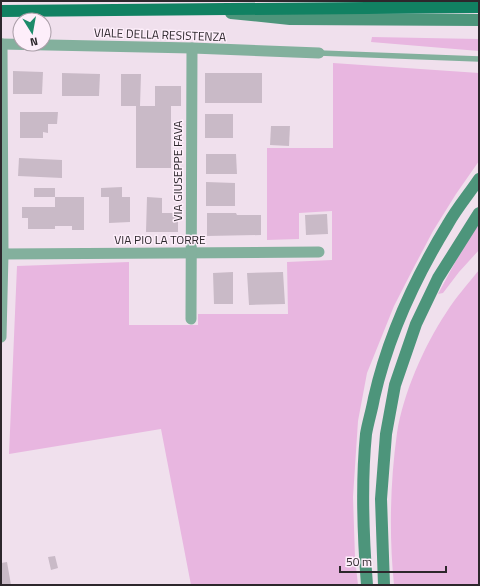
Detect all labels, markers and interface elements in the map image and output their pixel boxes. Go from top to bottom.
north arrow [12,12,52,52]
street label: VIALE DELLA RESISTENZA [94,23,226,46]
text: N [29,33,39,50]
street label: VIA GIUSEPPE FAVA [168,121,187,221]
street label: VIA PIO LA TORRE [114,230,206,249]
scale bar [340,548,446,574]
text: 50 m [346,552,372,571]

